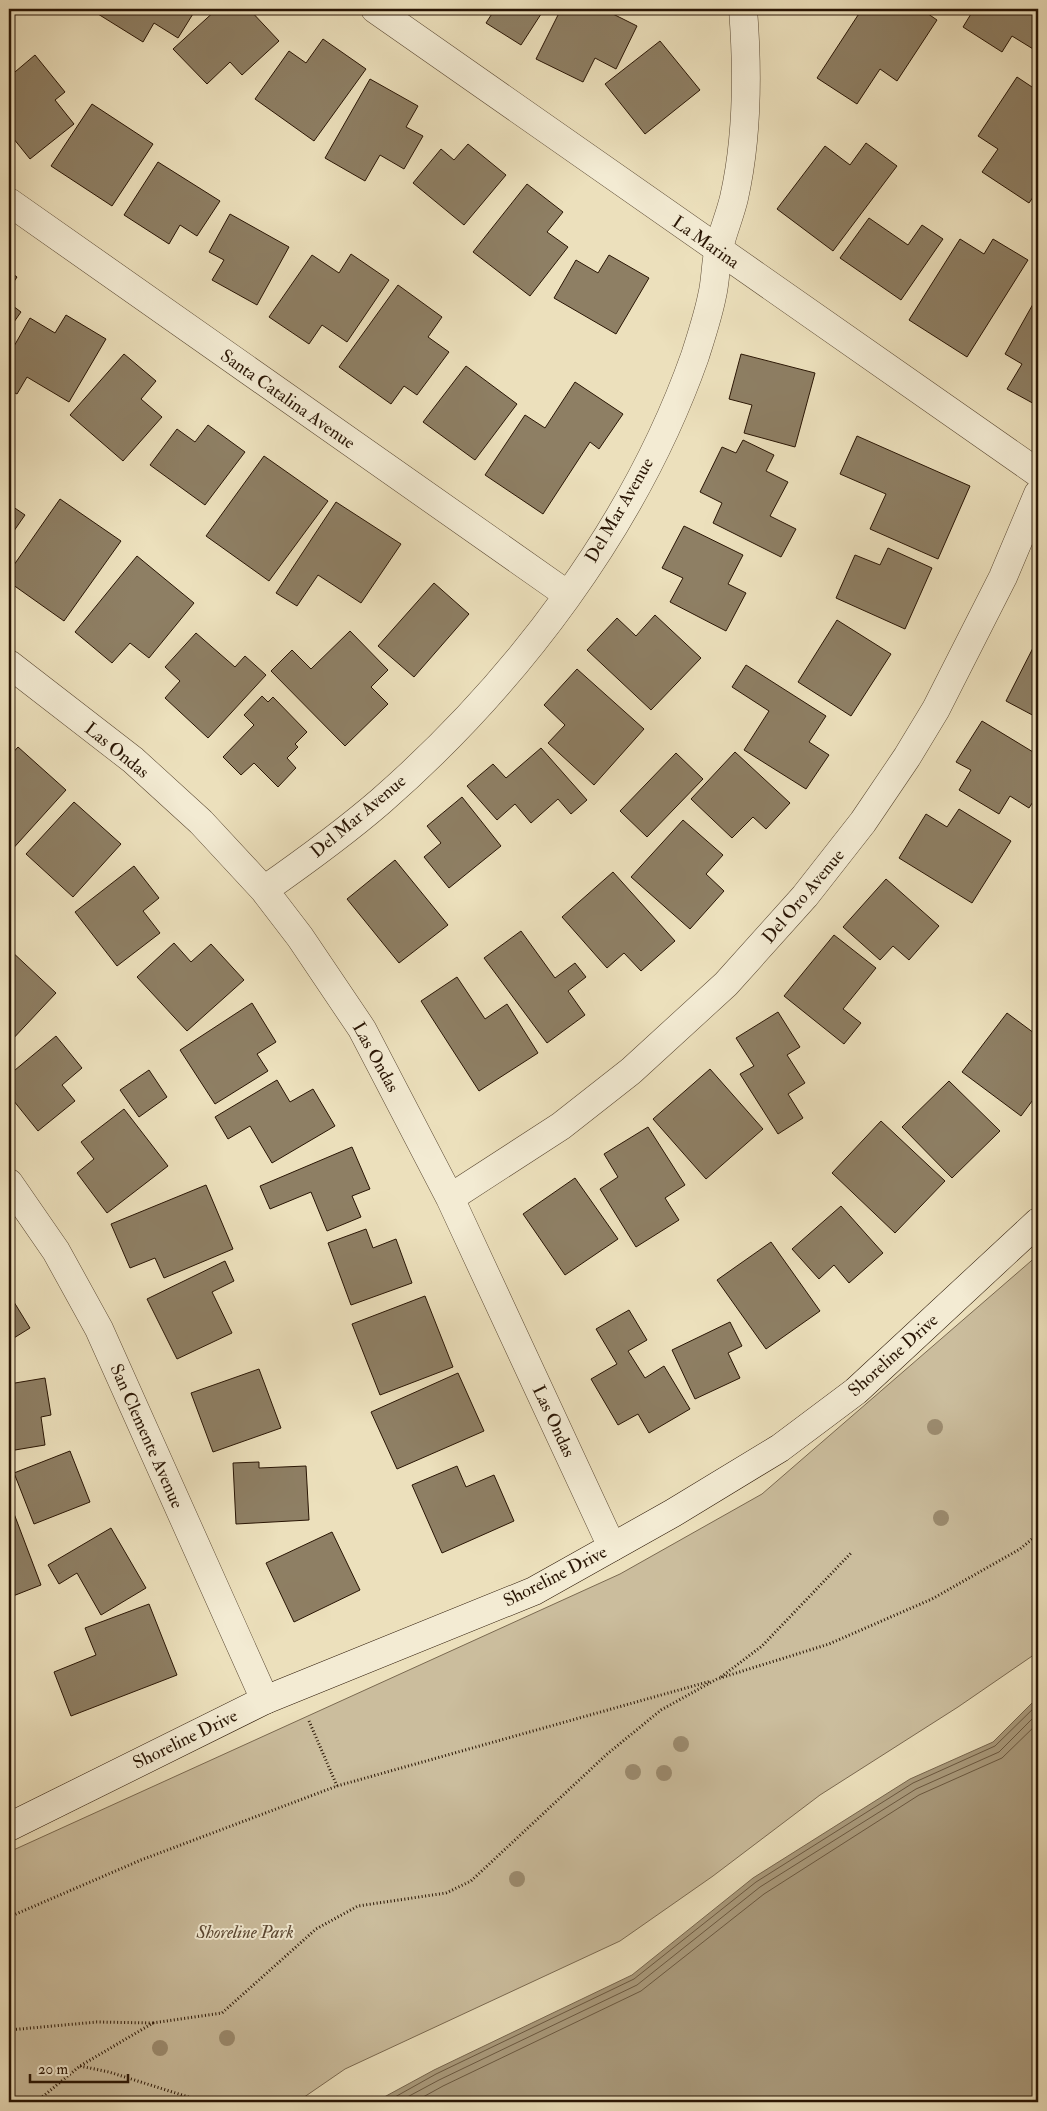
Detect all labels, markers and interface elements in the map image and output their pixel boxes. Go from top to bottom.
street label: La Marina [668,211,744,274]
street label: Santa Catalina Avenue [216,344,360,455]
street label: Del Mar Avenue [580,453,659,567]
street label: Las Ondas [80,717,154,783]
street label: Del Mar Avenue [306,769,411,863]
street label: Del Oro Avenue [757,844,850,948]
street label: Las Ondas [347,1018,404,1096]
street label: Shoreline Drive [843,1309,944,1402]
street label: San Clemente Avenue [104,1360,189,1512]
street label: Las Ondas [527,1382,580,1461]
street label: Shoreline Drive [499,1540,611,1612]
street label: Shoreline Drive [129,1704,242,1775]
park label: Shoreline Park [195,1921,294,1944]
scale bar [30,2051,128,2083]
text: 20 m [38,2060,68,2079]

